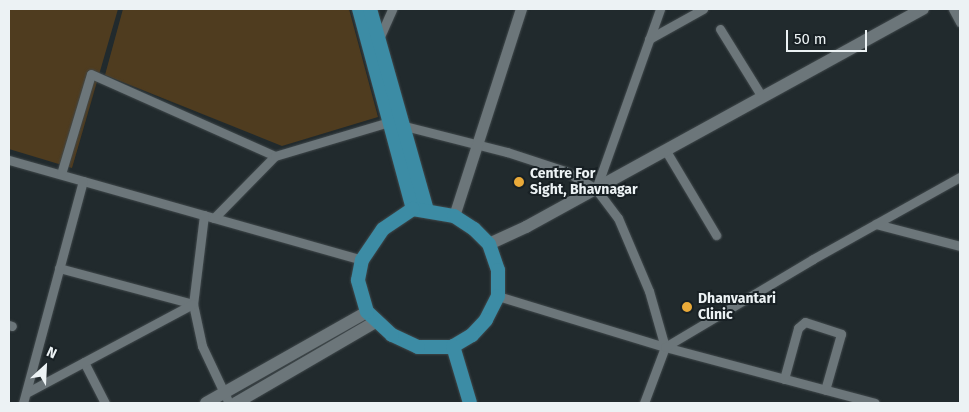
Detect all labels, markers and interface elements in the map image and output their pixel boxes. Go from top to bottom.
scale bar [789,20,870,52]
text: 50 m [794,30,827,48]
place label: Centre For Sight, Bhavnagar [530,166,638,198]
marker: Centre For Sight, Bhavnagar [512,175,526,189]
place label: Dhanvantari Clinic [698,291,776,324]
marker: Dhanvantari Clinic [680,300,694,314]
north arrow [20,342,70,392]
text: N [44,343,59,363]

